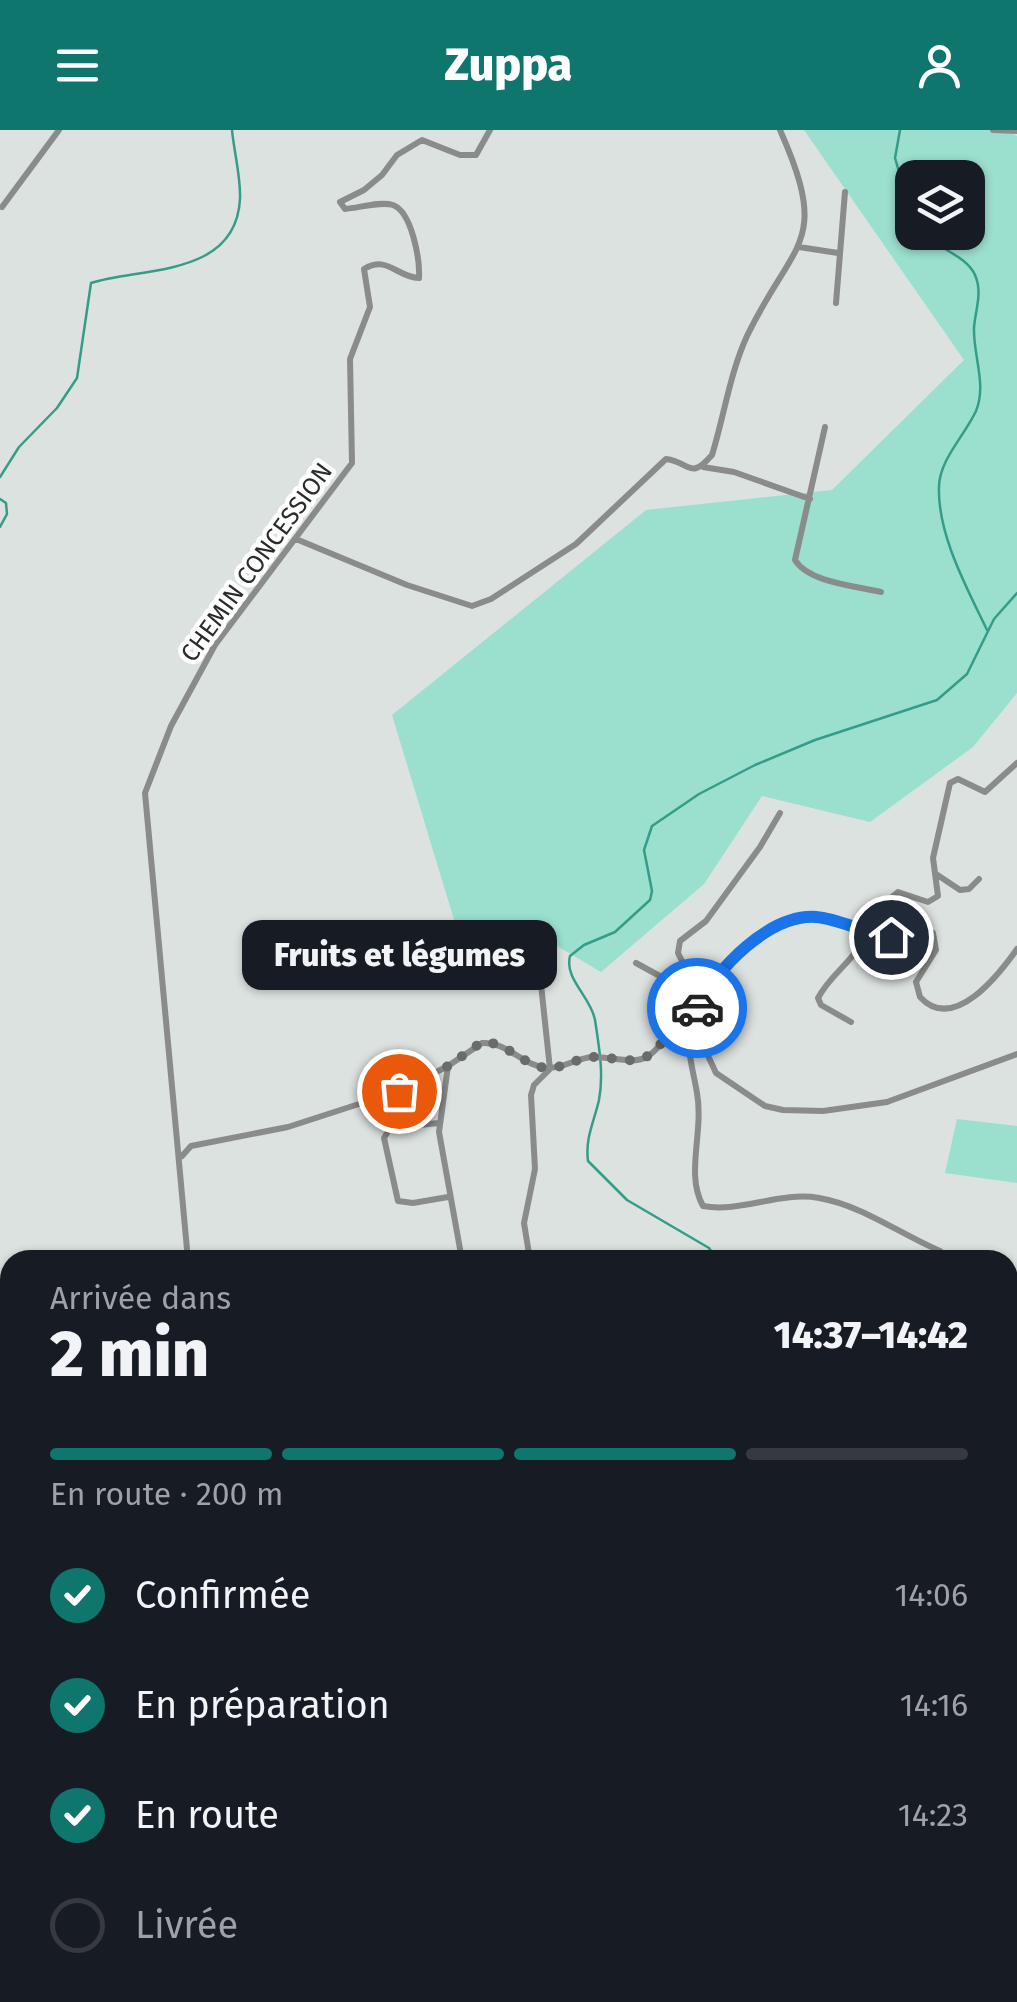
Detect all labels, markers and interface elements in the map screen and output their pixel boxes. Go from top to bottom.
icon: menu [50,38,105,93]
text: Zuppa [445,38,572,92]
icon: person [912,38,967,93]
map controls [895,160,985,250]
button: layers [895,160,985,250]
street label: CHEMIN CONCESSION [175,457,339,668]
pin [849,895,934,980]
icon: home [864,910,919,965]
callout: Fruits et légumes [242,921,556,991]
text: Fruits et légumes [274,936,525,974]
courier [647,958,747,1058]
icon: car [670,981,725,1036]
pin [357,1049,442,1134]
icon: bag [372,1064,427,1119]
text: Arrivée dans [50,1279,231,1317]
text: 14:37–14:42 [774,1312,968,1358]
text: 2 min [50,1315,209,1393]
text: En route · 200 m [50,1475,283,1513]
icon: check [50,1568,105,1623]
text: Confirmée [135,1572,311,1618]
text: 14:06 [895,1576,968,1614]
icon: check [50,1678,105,1733]
text: En préparation [135,1682,390,1728]
text: 14:16 [900,1686,968,1724]
icon: check [50,1788,105,1843]
text: En route [135,1792,279,1838]
text: 14:23 [898,1796,968,1834]
text: Livrée [135,1902,238,1948]

